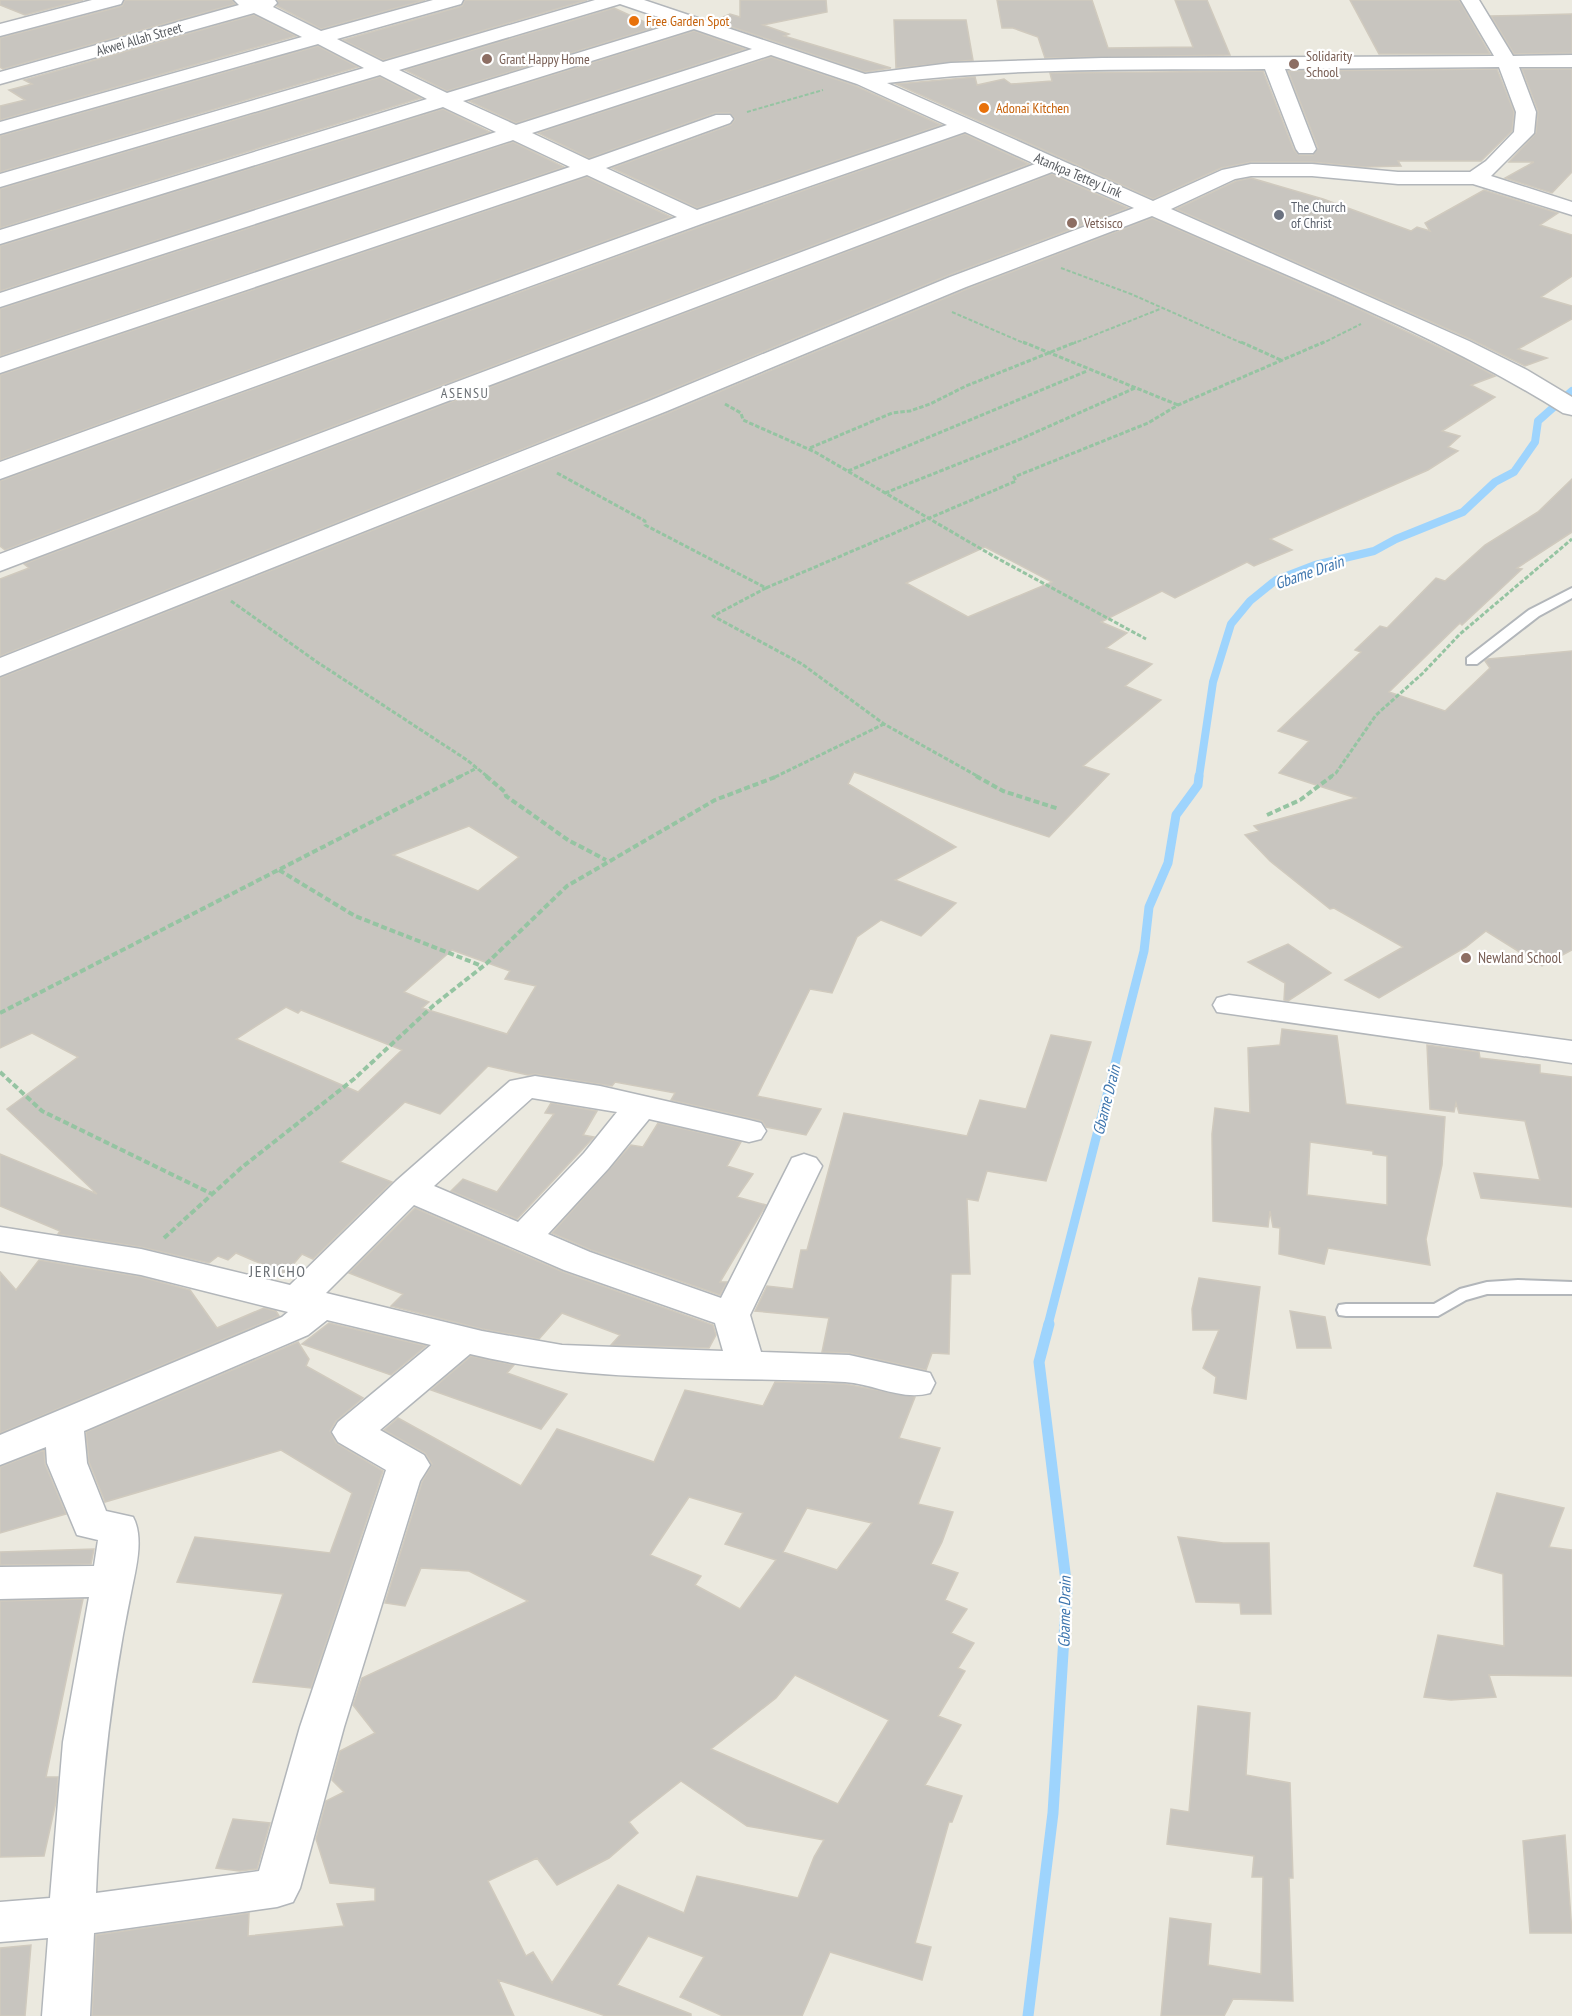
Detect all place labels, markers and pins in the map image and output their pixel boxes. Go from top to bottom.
place label: Free Garden Spot [646,12,729,30]
marker: Free Garden Spot [627,14,641,28]
place label: Solidarity School [1306,47,1353,81]
place label: Grant Happy Home [499,50,590,68]
marker: Grant Happy Home [480,52,494,66]
marker: Solidarity School [1287,57,1301,71]
place label: Adonai Kitchen [996,99,1069,117]
marker: Adonai Kitchen [977,101,991,115]
place label: The Church of Christ [1291,198,1346,232]
marker: The Church of Christ [1272,208,1286,222]
place label: Vetsisco [1083,214,1123,232]
marker: Vetsisco [1065,216,1079,230]
place label: Newland School [1478,948,1562,967]
marker: Newland School [1459,951,1473,965]

